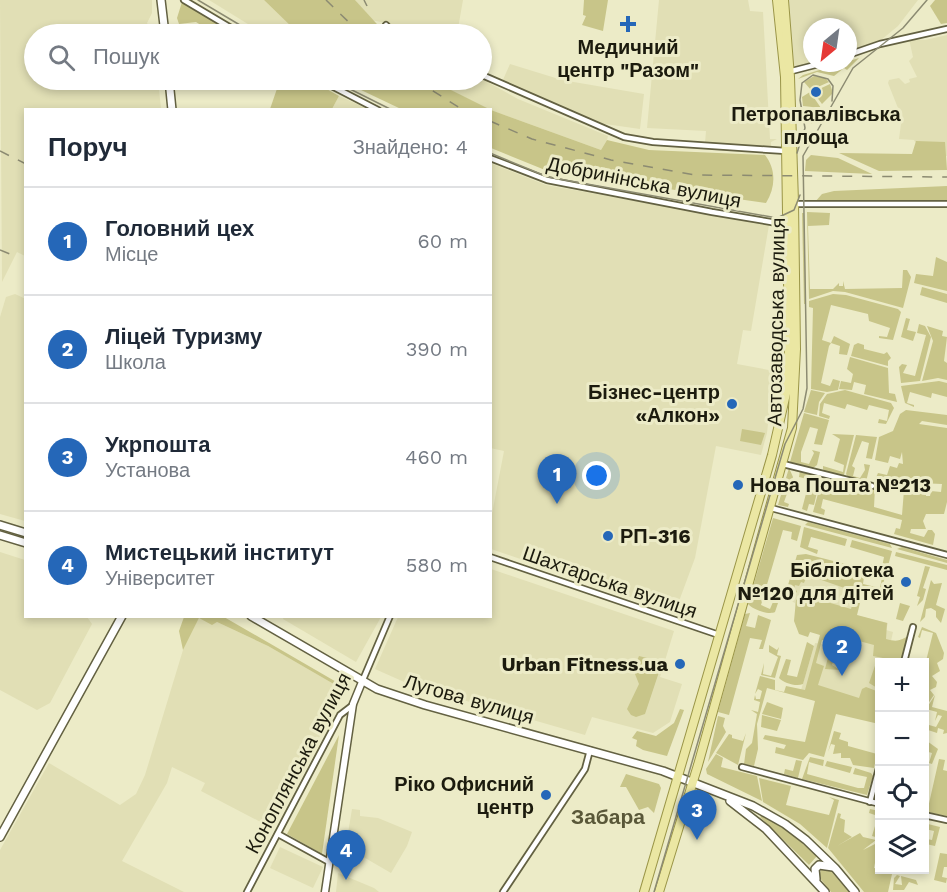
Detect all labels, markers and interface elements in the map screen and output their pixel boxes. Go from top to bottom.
marker: Медичний центр "Разом" [619,15,637,33]
north arrow [803,18,857,72]
search box [24,24,492,90]
place label: Медичний центр "Разом" [557,35,699,82]
icon: search [45,41,78,74]
text: Пошук [93,44,159,69]
marker: Петропавлівська площа [809,85,823,99]
place label: Петропавлівська площа [731,102,902,149]
text: Поруч [48,132,128,162]
text: Знайдено: 4 [353,135,468,159]
street label: Добринінська вулиця [545,151,743,213]
text: Головний цех [105,216,254,241]
street label: Автозаводська вулиця [762,217,790,427]
text: 1 [63,229,72,253]
text: 60 m [418,229,468,253]
text: Місце [105,242,158,266]
text: Ліцей Туризму [105,324,262,349]
text: 2 [62,337,73,361]
text: 390 m [406,337,468,361]
text: Школа [105,350,166,374]
place label: Бізнес-центр «Алкон» [588,380,720,427]
marker: Бізнес-центр «Алкон» [725,397,739,411]
text: Укрпошта [105,432,210,457]
text: 3 [62,445,73,469]
text: 460 m [405,445,468,469]
pin: 1 [538,454,576,504]
text: Установа [105,458,190,482]
your location [582,461,611,490]
place label: Нова Пошта №213 [750,473,931,497]
marker: Нова Пошта №213 [731,478,745,492]
place label: РП-316 [620,524,690,548]
marker: РП-316 [601,529,615,543]
text: Мистецький інститут [105,540,334,565]
street label: Шахтарська вулиця [520,541,700,623]
text: 4 [61,553,74,577]
text: 580 m [406,553,468,577]
place label: Бібліотека №120 для дітей [737,558,895,605]
text: Університет [105,566,215,590]
marker: Бібліотека №120 для дітей [899,575,913,589]
pin: 2 [822,626,862,676]
place label: Urban Fitness.ua [501,652,668,676]
marker: Urban Fitness.ua [673,657,687,671]
map controls [875,658,929,874]
button: + [875,658,929,712]
street label: Коноплянська вулиця [240,668,356,858]
street label: Лугова вулиця [401,669,537,729]
button: − [875,712,929,766]
button: locate [875,766,929,820]
place label: Ріко Офисний центр [394,772,534,819]
marker: Ріко Офисний центр [539,788,553,802]
pin: 3 [678,790,716,840]
district label: Забара [571,804,645,829]
button: layers [875,820,929,874]
pin: 4 [326,830,366,880]

